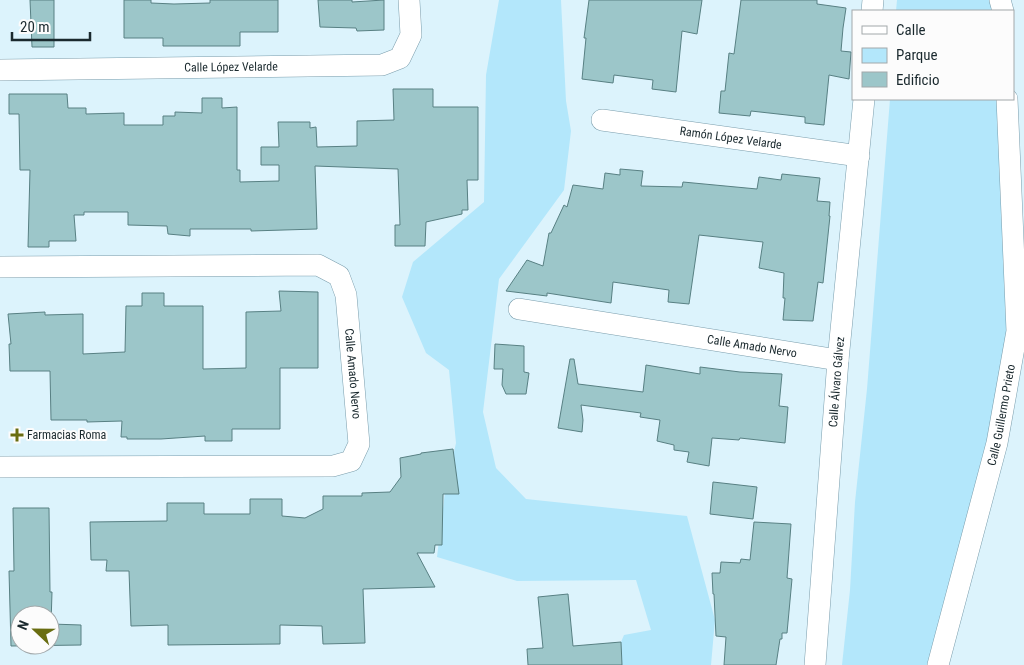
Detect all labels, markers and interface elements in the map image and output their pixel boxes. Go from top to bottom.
scale bar [12,10,90,42]
legend [852,10,1014,100]
text: 20 m [20,18,50,36]
text: Calle [896,21,926,39]
text: Parque [896,46,938,64]
street label: Calle López Velarde [184,59,278,75]
text: Edificio [896,71,939,89]
street label: Ramón López Velarde [679,124,783,152]
street label: Calle Amado Nervo [342,328,364,420]
street label: Calle Amado Nervo [706,332,798,360]
street label: Calle Álvaro Gálvez [826,336,847,428]
street label: Calle Guillermo Prieto [984,363,1018,467]
place label: Farmacias Roma [27,428,106,442]
marker: Farmacias Roma [11,429,23,441]
north arrow [10,605,60,655]
text: N [14,618,32,632]

